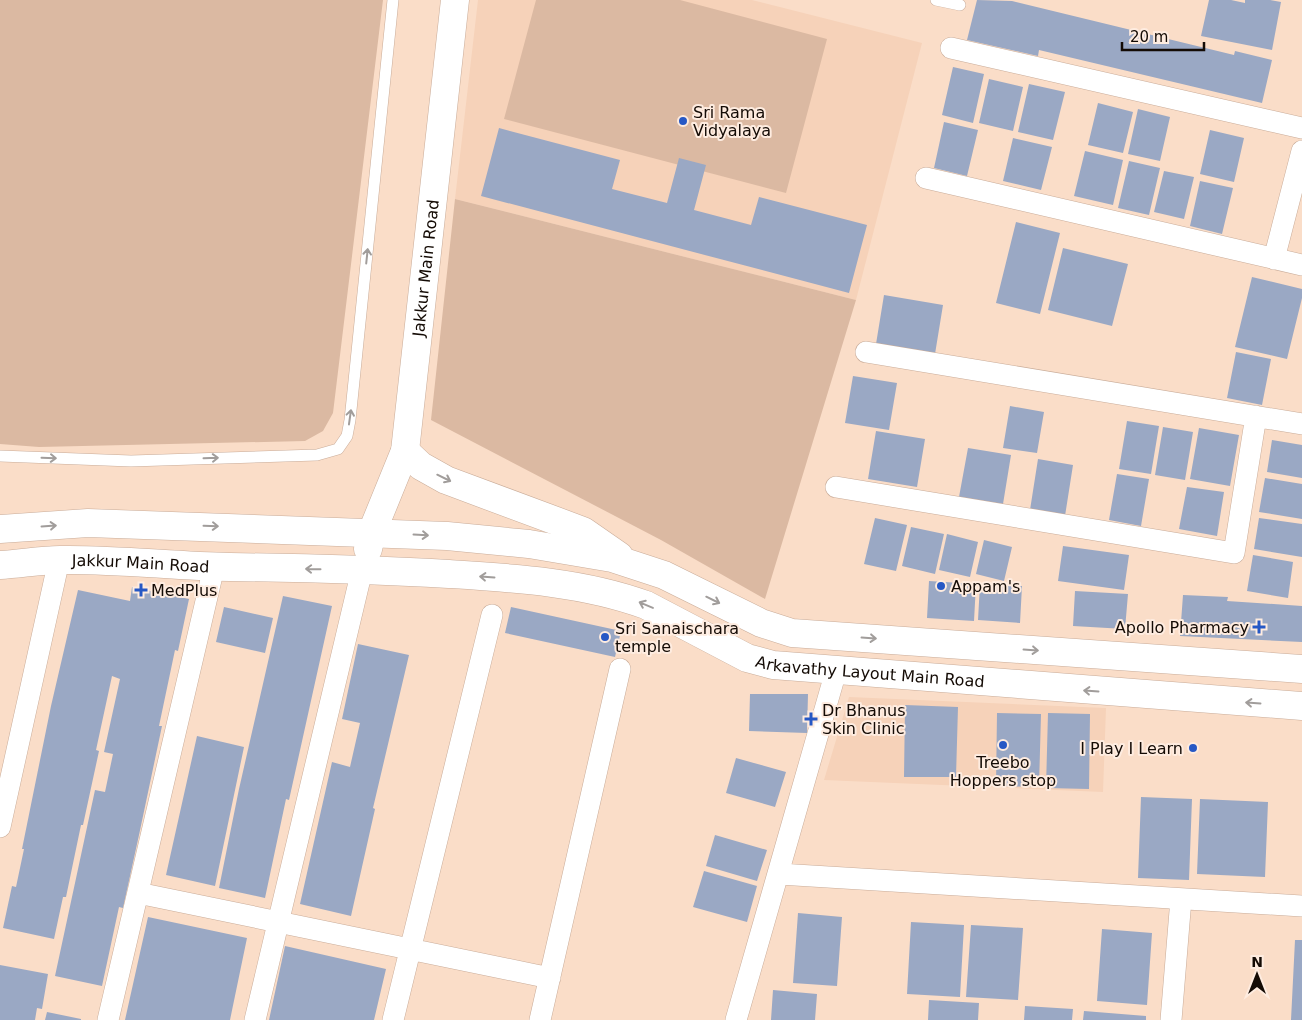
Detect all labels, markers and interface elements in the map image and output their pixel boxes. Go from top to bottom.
scale bar [1122,20,1204,52]
text: 20 m [1130,28,1168,46]
place label: Sri Rama Vidyalaya [693,103,771,140]
marker: Sri Rama Vidyalaya [677,115,689,127]
street label: Jakkur Main Road [409,199,443,339]
one-way arrow [362,248,372,264]
one-way arrow [345,410,355,426]
one-way arrow [40,453,56,463]
one-way arrow [202,453,219,463]
one-way arrow [437,473,452,483]
one-way arrow [40,521,56,530]
one-way arrow [203,522,219,531]
one-way arrow [413,530,429,539]
street label: Jakkur Main Road [71,551,210,576]
one-way arrow [306,564,322,573]
one-way arrow [479,572,495,581]
place label: Appam's [951,577,1020,596]
marker: Appam's [935,580,947,592]
place label: MedPlus [151,581,217,600]
marker: MedPlus [135,584,147,596]
one-way arrow [706,595,721,605]
one-way arrow [639,600,654,610]
place label: Apollo Pharmacy [1115,618,1249,637]
place label: Sri Sanaischara temple [615,619,739,656]
marker: Apollo Pharmacy [1253,621,1265,633]
marker: Sri Sanaischara temple [599,631,611,643]
one-way arrow [861,634,877,643]
one-way arrow [1023,645,1039,655]
street label: Arkavathy Layout Main Road [754,652,985,691]
one-way arrow [1084,686,1100,695]
one-way arrow [1246,698,1262,707]
place label: Dr Bhanus Skin Clinic [822,701,906,738]
marker: Dr Bhanus Skin Clinic [804,712,818,726]
marker: Treebo Hoppers stop [997,739,1009,751]
place label: I Play I Learn [1080,739,1183,758]
marker: I Play I Learn [1187,742,1199,754]
place label: Treebo Hoppers stop [950,753,1056,790]
north arrow [1232,950,1282,1000]
text: N [1251,954,1263,970]

